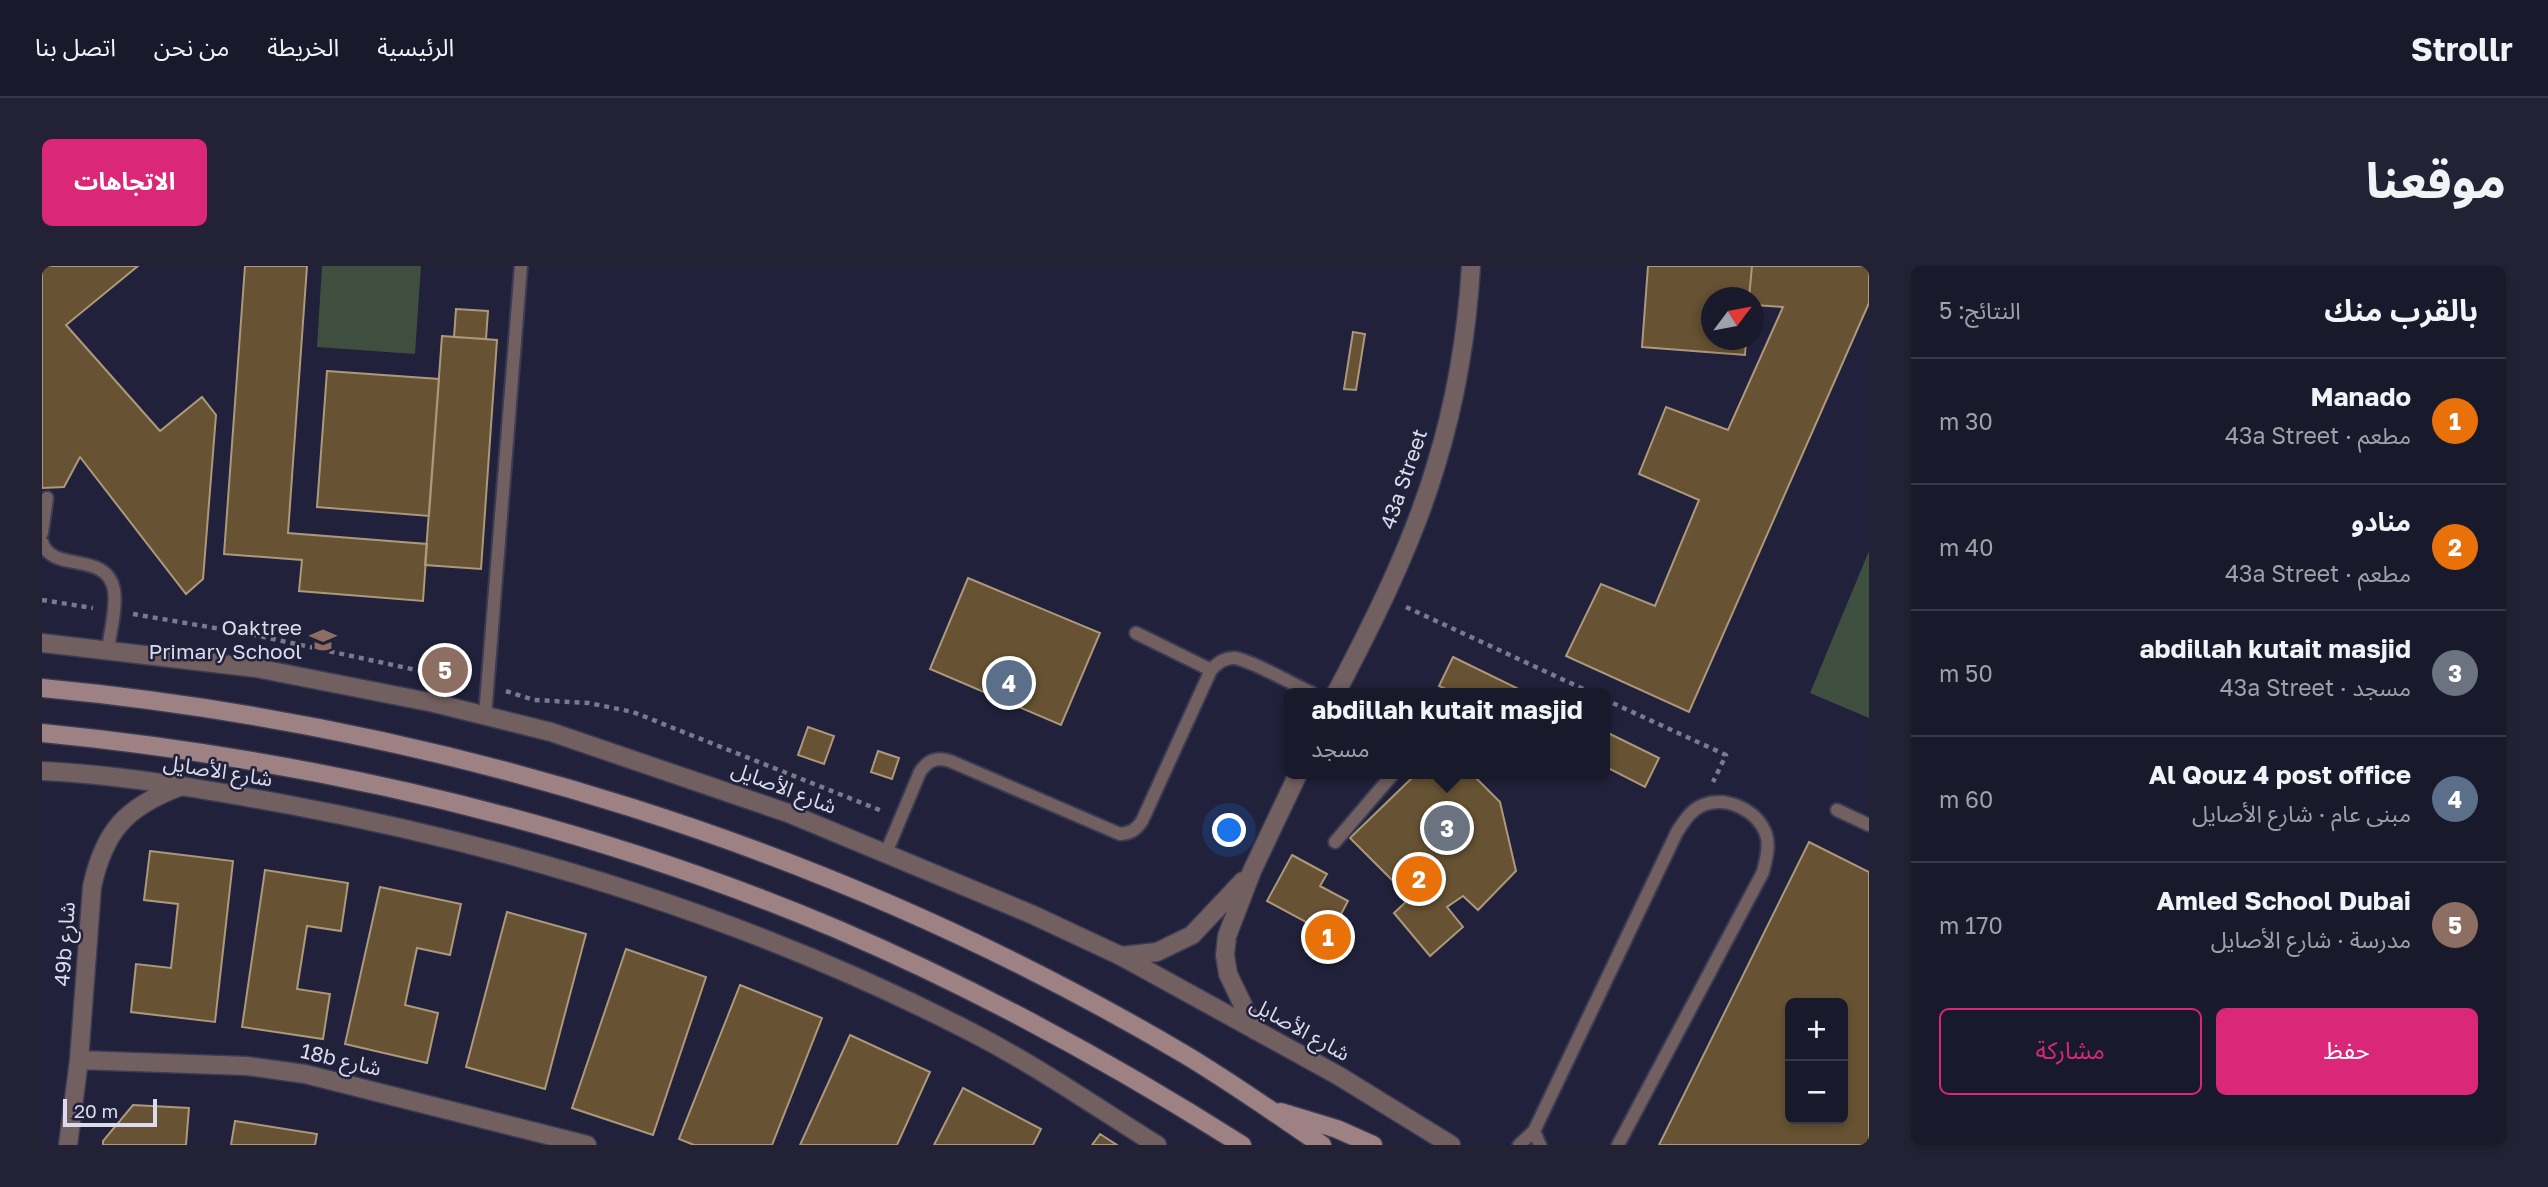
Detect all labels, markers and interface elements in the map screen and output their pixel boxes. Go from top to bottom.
text: Strollr [2411,29,2513,68]
text: اتصل بنا [35,32,116,61]
text: من نحن [154,32,229,61]
text: الخريطة [267,32,339,61]
text: الرئيسية [377,32,454,61]
button: الاتجاهات [42,139,207,226]
text: موقعنا [2366,150,2506,209]
north arrow [1701,287,1764,350]
text: بالقرب منك [2324,292,2478,328]
text: النتائج: 5 [1939,296,2021,324]
text: Manado [2310,381,2411,412]
text: 30 m [1939,407,1993,435]
text: 1 [2449,407,2461,435]
text: مطعم · 43a Street [2225,421,2411,449]
street label: 43a Street [1374,425,1432,532]
text: منادو [2351,506,2411,537]
text: 40 m [1939,533,1993,561]
text: 2 [2448,533,2462,561]
text: مطعم · 43a Street [2225,559,2411,587]
place label: Oaktree Primary School [148,614,302,664]
school or university icon: Oaktree Primary School [308,625,338,655]
text: abdillah kutait masjid [2139,633,2411,664]
pin: 5 [422,644,468,696]
pin: 4 [986,657,1032,709]
text: 50 m [1939,659,1993,687]
text: 3 [2448,659,2462,687]
text: مسجد · 43a Street [2220,673,2411,701]
popup [1284,688,1610,779]
text: abdillah kutait masjid [1311,694,1583,725]
text: مسجد [1311,734,1370,762]
street label: شارع الأصايل [161,749,275,794]
street label: شارع الأصايل [727,755,840,822]
text: Al Qouz 4 post office [2149,759,2411,790]
text: 60 m [1939,785,1993,813]
text: 4 [2448,785,2462,813]
text: مبنى عام · شارع الأصايل [2192,799,2411,827]
pin: 3 [1424,802,1470,854]
your location [1212,813,1246,847]
pin: 2 [1396,853,1442,905]
text: Amled School Dubai [2157,885,2411,916]
street label: 49b شارع [48,901,83,987]
pin: 1 [1305,911,1351,963]
text: 170 m [1939,911,2003,939]
text: 5 [2448,911,2462,939]
text: مدرسة · شارع الأصايل [2211,925,2411,953]
street label: شارع الأصايل [1245,990,1355,1069]
map controls [1785,998,1848,1124]
button: + [1785,998,1848,1061]
button: مشاركة [1939,1008,2202,1095]
button: حفظ [2216,1008,2478,1095]
street label: 18b شارع [298,1037,384,1084]
button: − [1785,1061,1848,1124]
scale bar [63,1096,158,1128]
text: 20 m [74,1099,118,1122]

